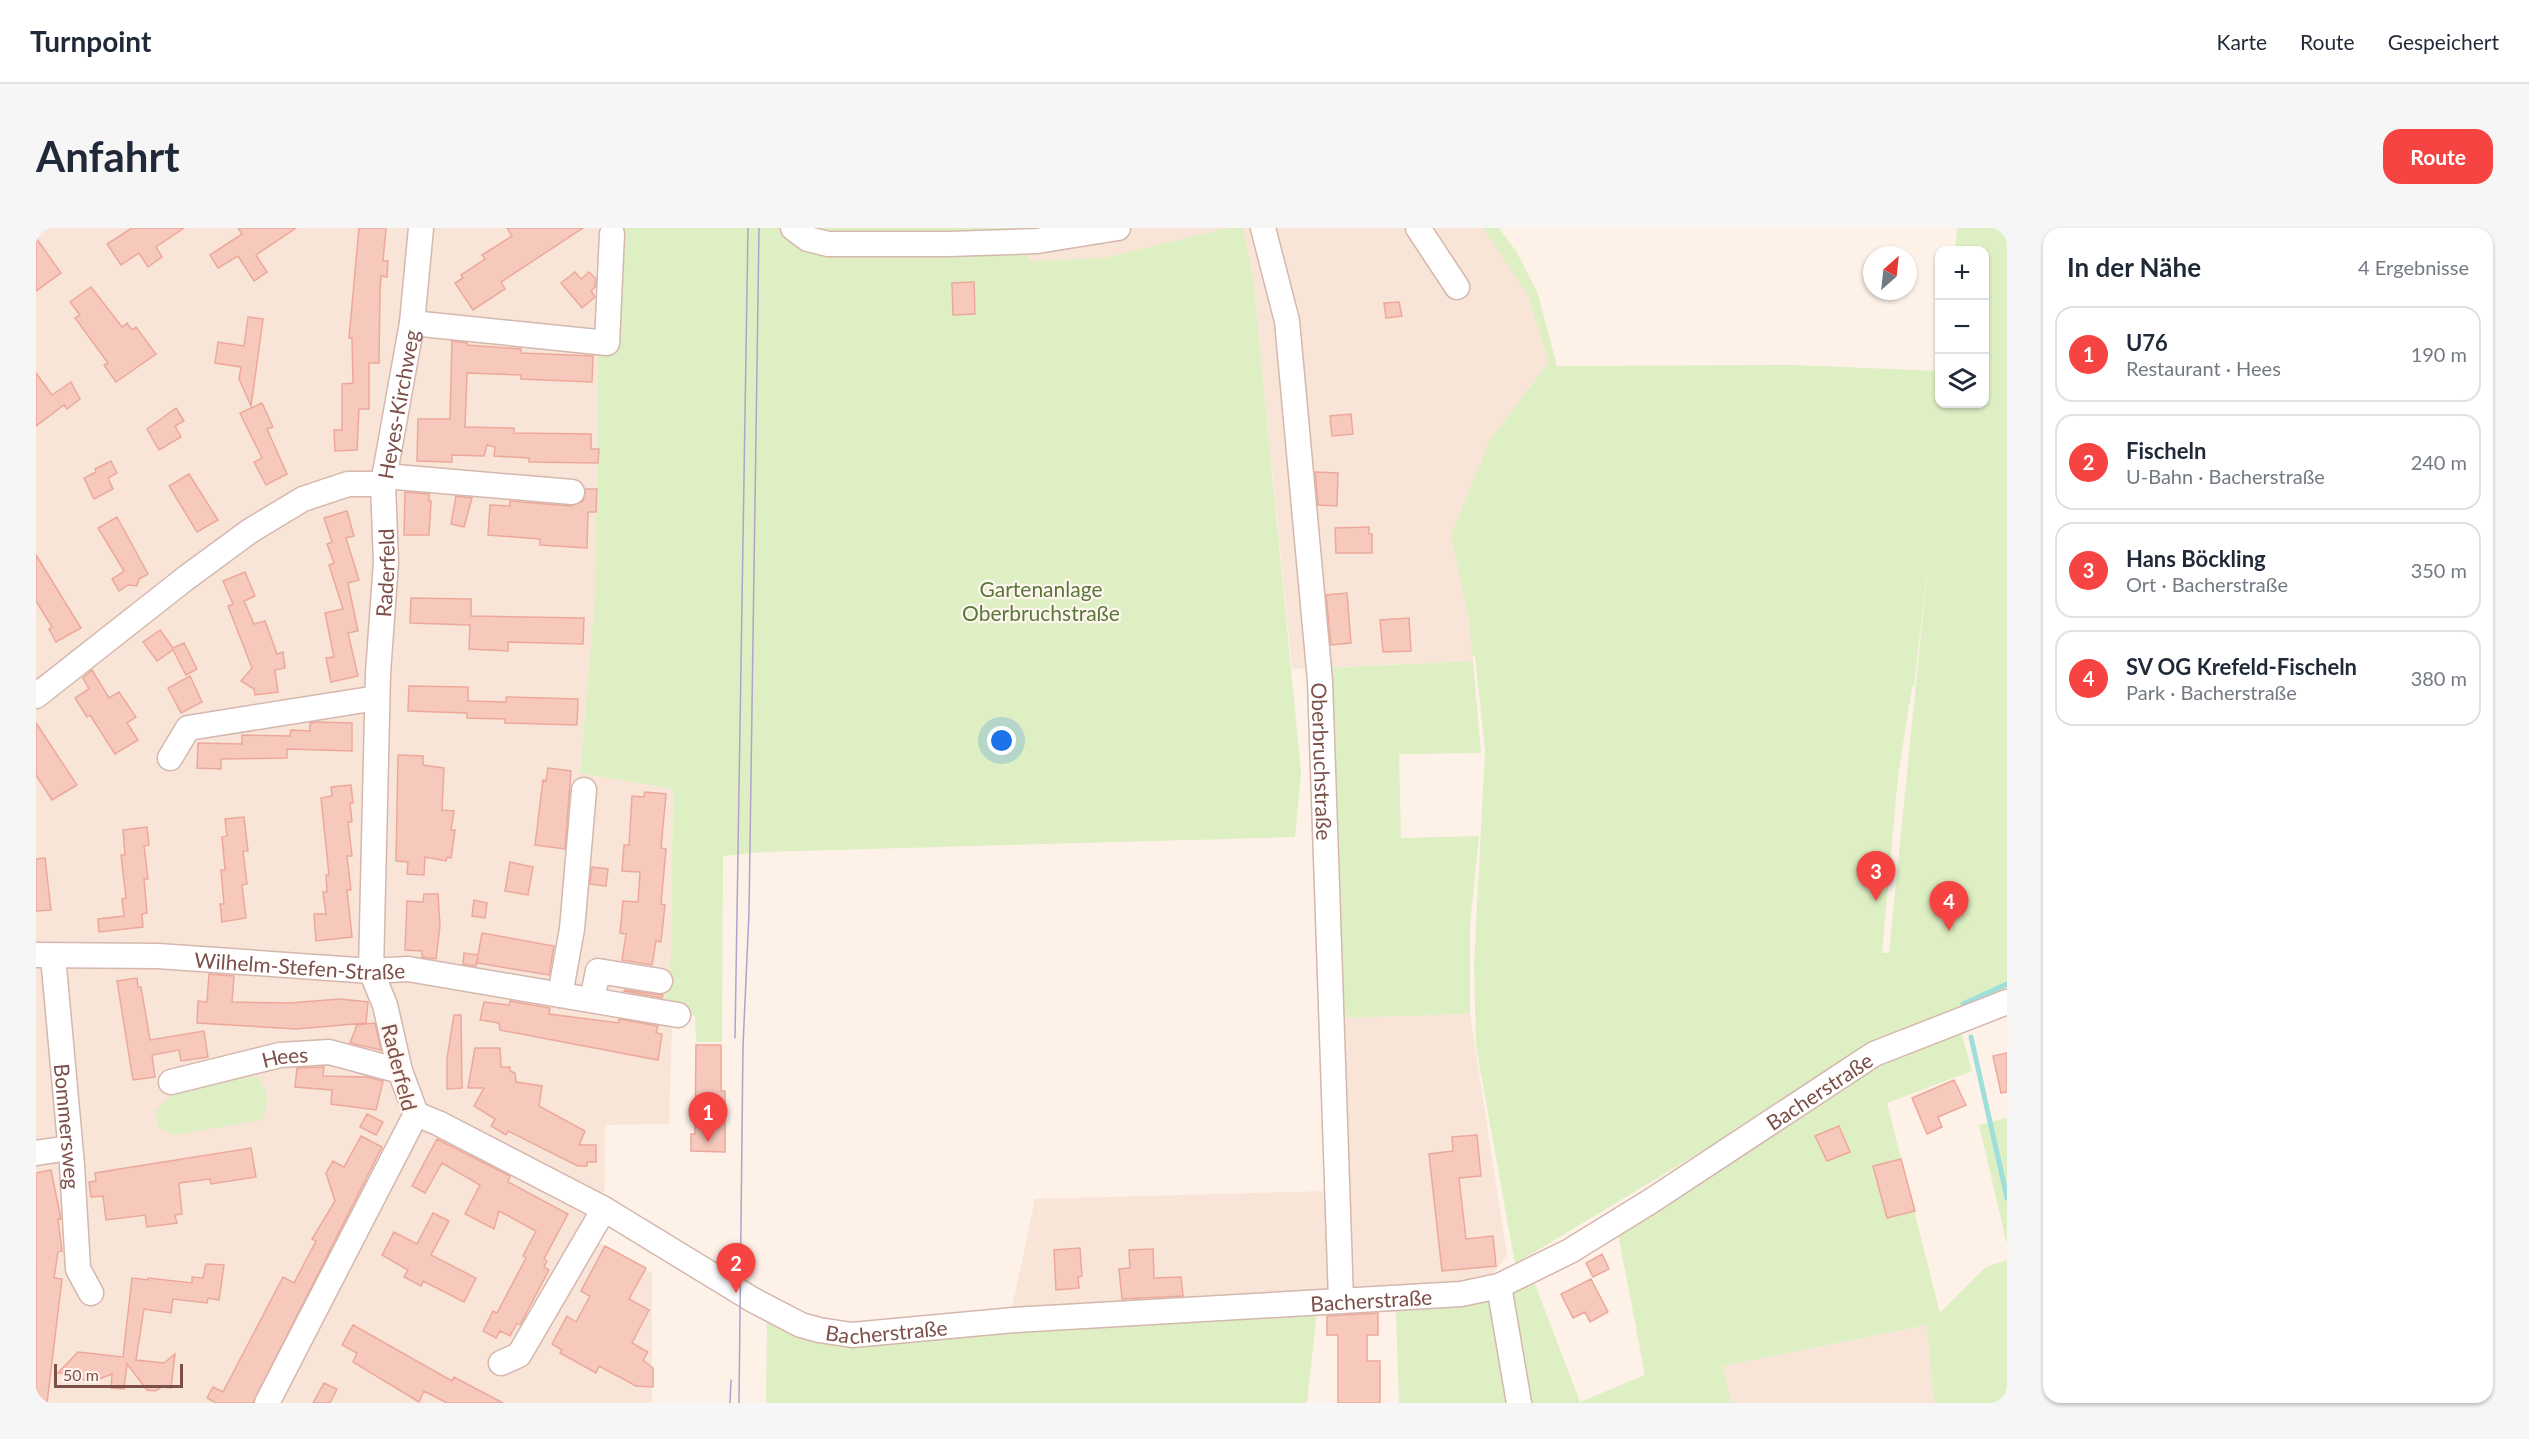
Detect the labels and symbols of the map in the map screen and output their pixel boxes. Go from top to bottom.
north arrow [1863,246,1917,300]
street label: Heyes-Kirchweg [372,327,423,481]
street label: Raderfeld [370,528,399,618]
park label: Gartenanlage Oberbruchstraße [962,576,1120,625]
street label: Oberbruchstraße [1308,682,1338,841]
your location [987,726,1016,755]
pin: 3 [1856,852,1896,901]
pin: 4 [1930,882,1968,931]
street label: Wilhelm-Stefen-Straße [193,946,406,984]
street label: Raderfeld [377,1021,423,1113]
street label: Hees [259,1041,309,1072]
street label: Bacherstraße [1761,1046,1877,1134]
street label: Bommersweg [50,1062,86,1190]
pin: 1 [688,1092,728,1142]
pin: 2 [716,1244,756,1293]
street label: Bacherstraße [1310,1283,1433,1315]
street label: Bacherstraße [824,1314,948,1348]
scale bar [54,1361,183,1388]

